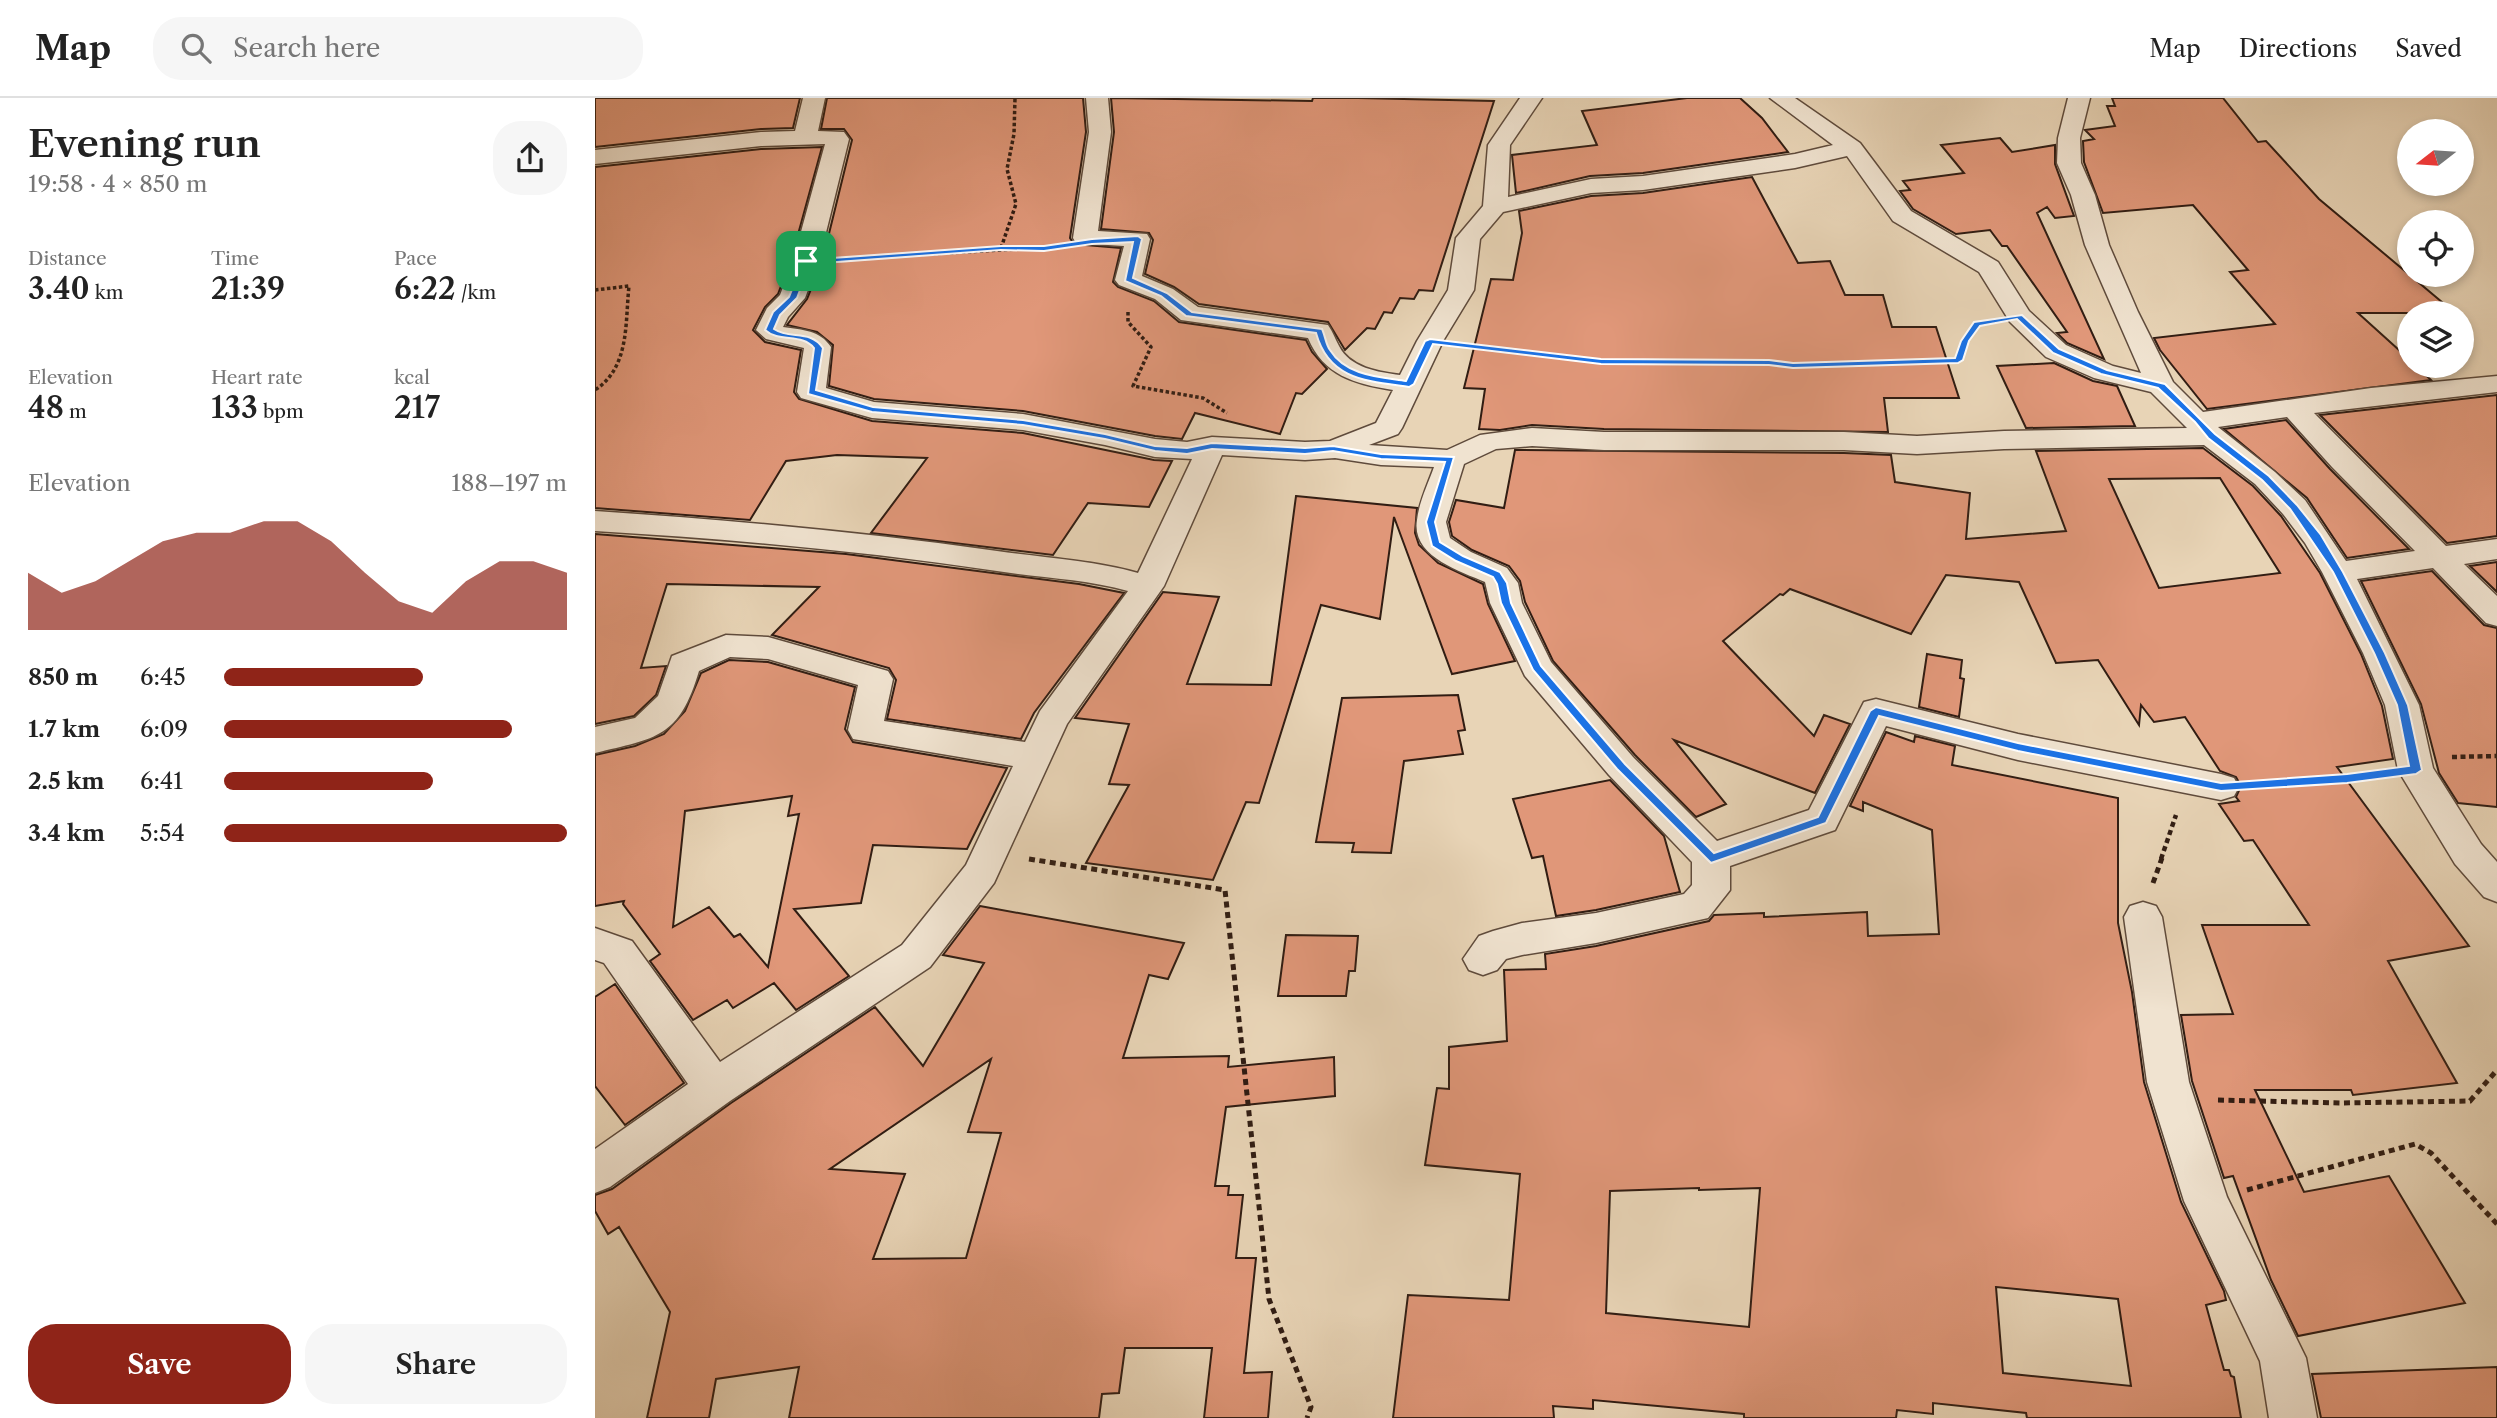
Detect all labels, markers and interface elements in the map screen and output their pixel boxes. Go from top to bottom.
search box [153,17,643,80]
text: Map [35,28,111,69]
icon: search [177,29,215,67]
text: Search here [233,32,380,64]
text: Map [2149,34,2201,63]
text: Directions [2239,34,2357,63]
text: Saved [2395,34,2462,63]
north arrow [2397,119,2475,196]
map controls [2397,119,2474,378]
text: Evening run [28,120,261,167]
button: share [493,121,567,195]
text: 19:58 · 4 × 850 m [28,170,207,198]
button: locate [2397,210,2474,287]
pin [776,231,836,291]
icon: arrive [787,242,825,280]
text: Distance [28,247,107,270]
text: Time [211,247,259,270]
text: Pace [394,247,437,270]
text: 3.40 [28,270,90,307]
text: 21:39 [211,270,285,307]
text: 6:22 [394,270,456,307]
text: km [90,281,123,304]
text: /km [456,281,496,304]
button: layers [2397,301,2474,378]
text: Elevation [28,366,113,389]
text: Heart rate [211,366,303,389]
text: kcal [394,366,430,389]
text: 48 [28,389,64,426]
text: 133 [211,389,258,426]
text: 217 [394,389,440,426]
text: m [64,400,87,423]
text: bpm [258,400,304,423]
text: Elevation [28,469,131,497]
text: 188–197 m [451,469,567,497]
text: 850 m [28,663,98,691]
text: 6:45 [140,663,186,691]
text: 1.7 km [28,715,100,743]
text: 6:09 [140,715,188,743]
text: 2.5 km [28,767,104,795]
text: 6:41 [140,767,183,795]
text: 3.4 km [28,819,105,847]
text: 5:54 [140,819,185,847]
button: Save [28,1324,291,1404]
button: Share [305,1324,567,1404]

